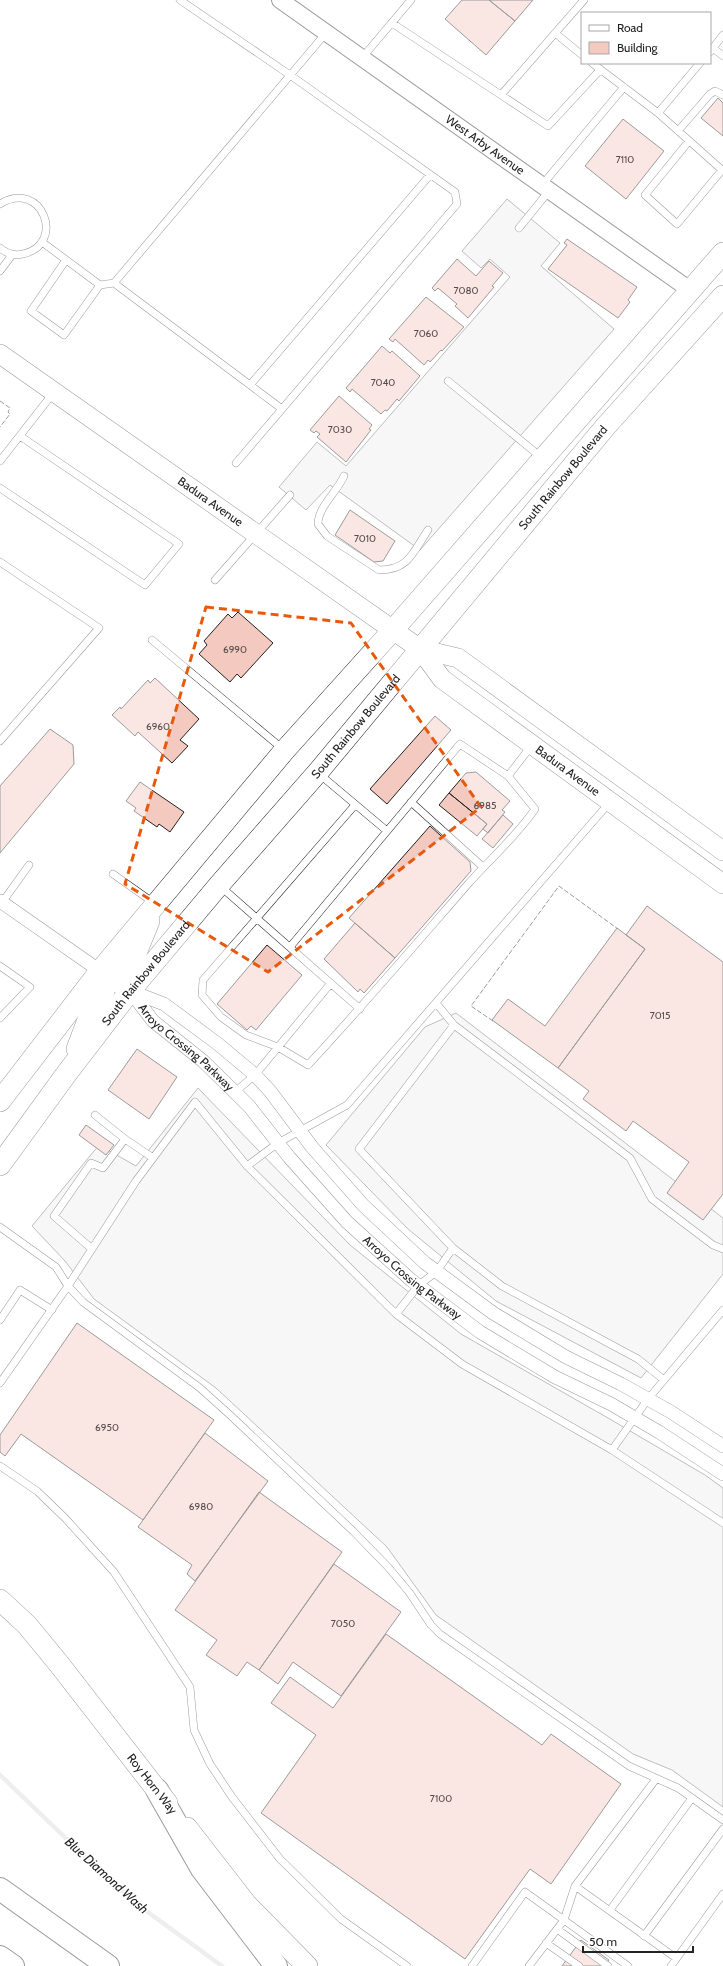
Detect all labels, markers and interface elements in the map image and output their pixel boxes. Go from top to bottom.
legend [581,12,711,64]
text: Road [617,20,643,35]
text: Building [617,40,659,55]
street label: West Arby Avenue [443,111,528,178]
house number: 7110 [616,153,634,166]
house number: 7080 [454,284,478,297]
house number: 7060 [414,327,438,340]
house number: 7040 [371,376,395,389]
street label: South Rainbow Boulevard [515,422,610,532]
house number: 7030 [328,423,352,436]
street label: Badura Avenue [175,473,246,529]
house number: 7010 [354,532,376,545]
house number: 6990 [223,643,247,656]
street label: South Rainbow Boulevard [308,671,403,781]
house number: 6960 [146,720,170,733]
street label: Badura Avenue [533,742,603,799]
house number: 6985 [474,799,496,812]
street label: South Rainbow Boulevard [98,918,193,1028]
street label: Arroyo Crossing Parkway [135,1000,237,1094]
house number: 7015 [650,1009,670,1022]
street label: Arroyo Crossing Parkway [360,1232,465,1323]
house number: 6950 [95,1421,119,1434]
house number: 6980 [189,1500,213,1513]
house number: 7050 [331,1617,355,1630]
street label: Roy Horn Way [124,1750,181,1817]
house number: 7100 [430,1792,452,1805]
water label: Blue Diamond Wash [62,1833,152,1917]
scale bar [583,1928,693,1954]
text: 50 m [589,1934,617,1949]

